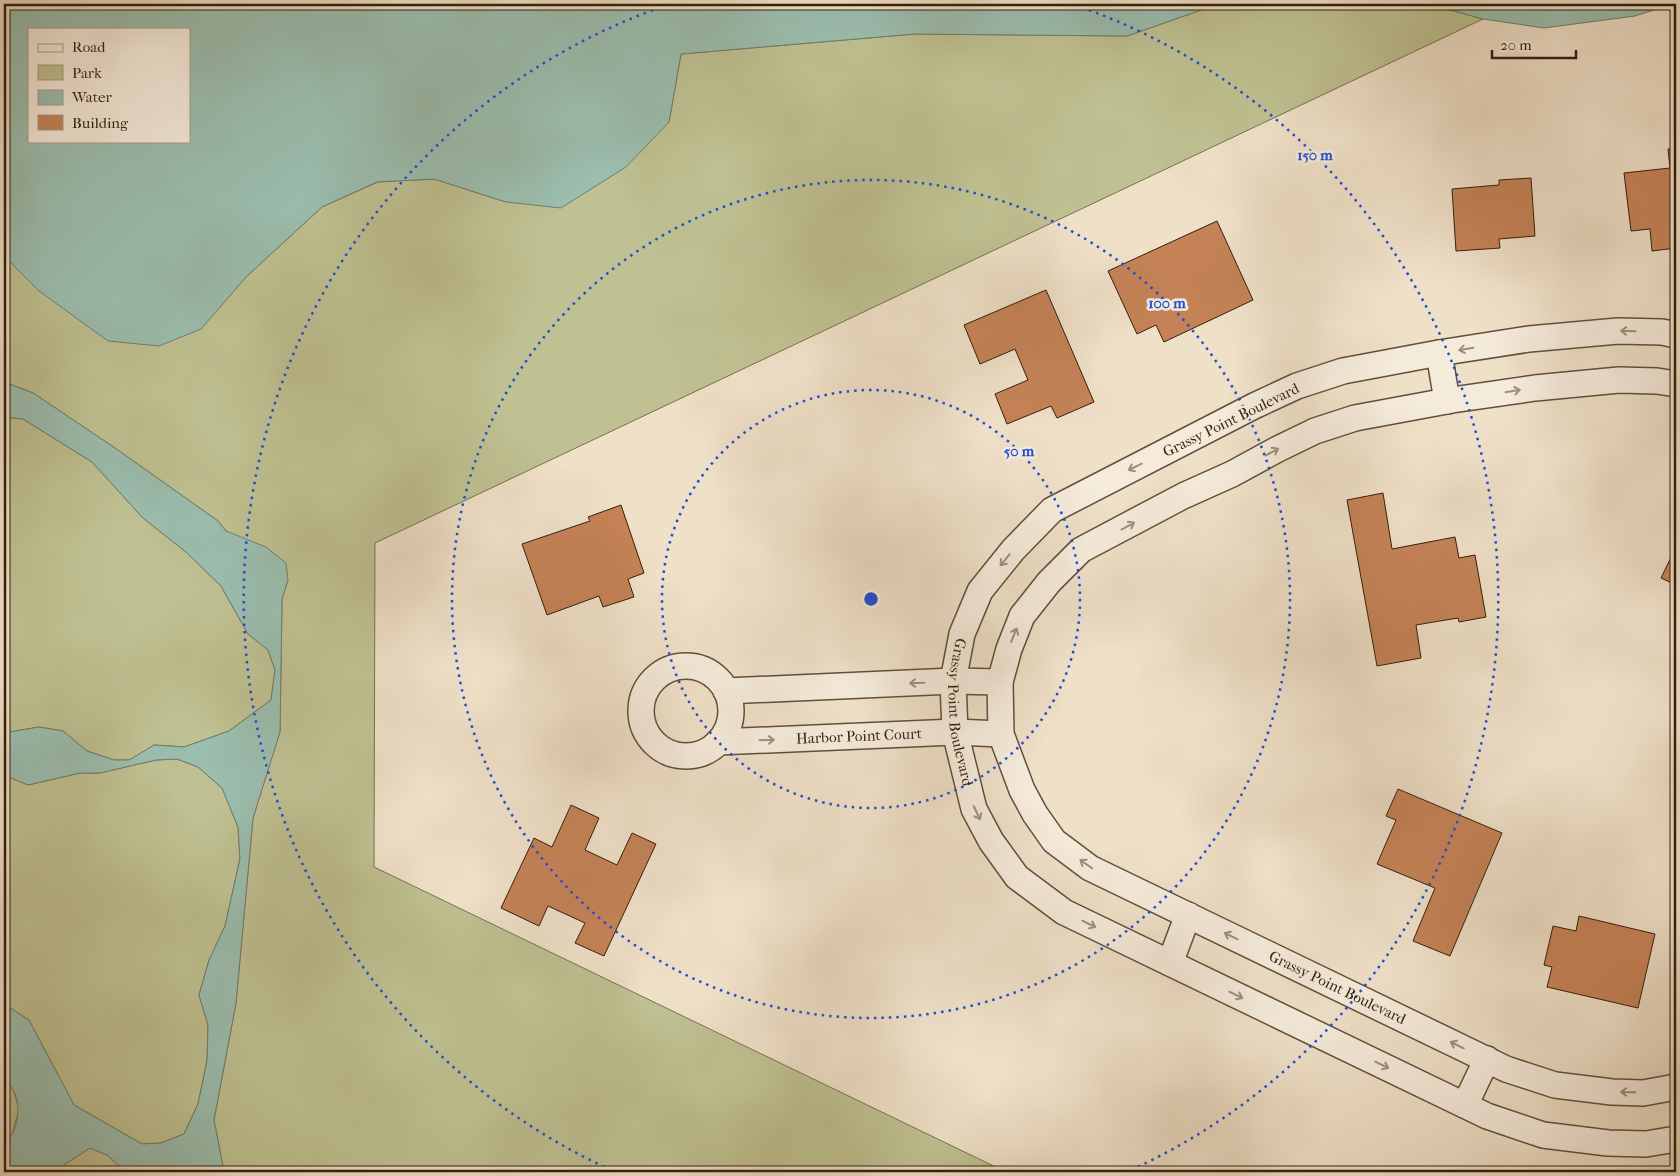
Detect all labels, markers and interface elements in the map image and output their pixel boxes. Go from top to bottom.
legend [28,28,190,142]
scale bar [1492,28,1576,60]
text: 20 m [1500,36,1532,54]
text: Road [72,38,106,56]
text: Park [72,64,102,82]
text: Water [71,88,112,106]
text: Building [72,114,129,132]
text: 150 m [1297,146,1333,164]
text: 100 m [1148,294,1186,312]
one-way arrow [1620,327,1636,336]
one-way arrow [1459,344,1475,354]
street label: Grassy Point Boulevard [1160,379,1303,461]
one-way arrow [1505,385,1521,395]
text: 50 m [1004,442,1035,460]
one-way arrow [1265,447,1280,457]
one-way arrow [1128,463,1143,473]
one-way arrow [1120,520,1135,530]
one-way arrow [999,554,1010,567]
centre of rings [862,590,880,608]
one-way arrow [1010,628,1019,644]
street label: Grassy Point Boulevard [944,637,977,789]
one-way arrow [909,678,925,687]
street label: Harbor Point Court [796,724,923,748]
one-way arrow [758,735,774,745]
one-way arrow [973,805,982,820]
one-way arrow [1079,859,1093,869]
one-way arrow [1081,920,1096,930]
one-way arrow [1224,931,1239,941]
street label: Grassy Point Boulevard [1266,947,1409,1029]
one-way arrow [1228,990,1243,1000]
one-way arrow [1449,1040,1464,1050]
one-way arrow [1374,1061,1389,1071]
one-way arrow [1620,1088,1636,1097]

